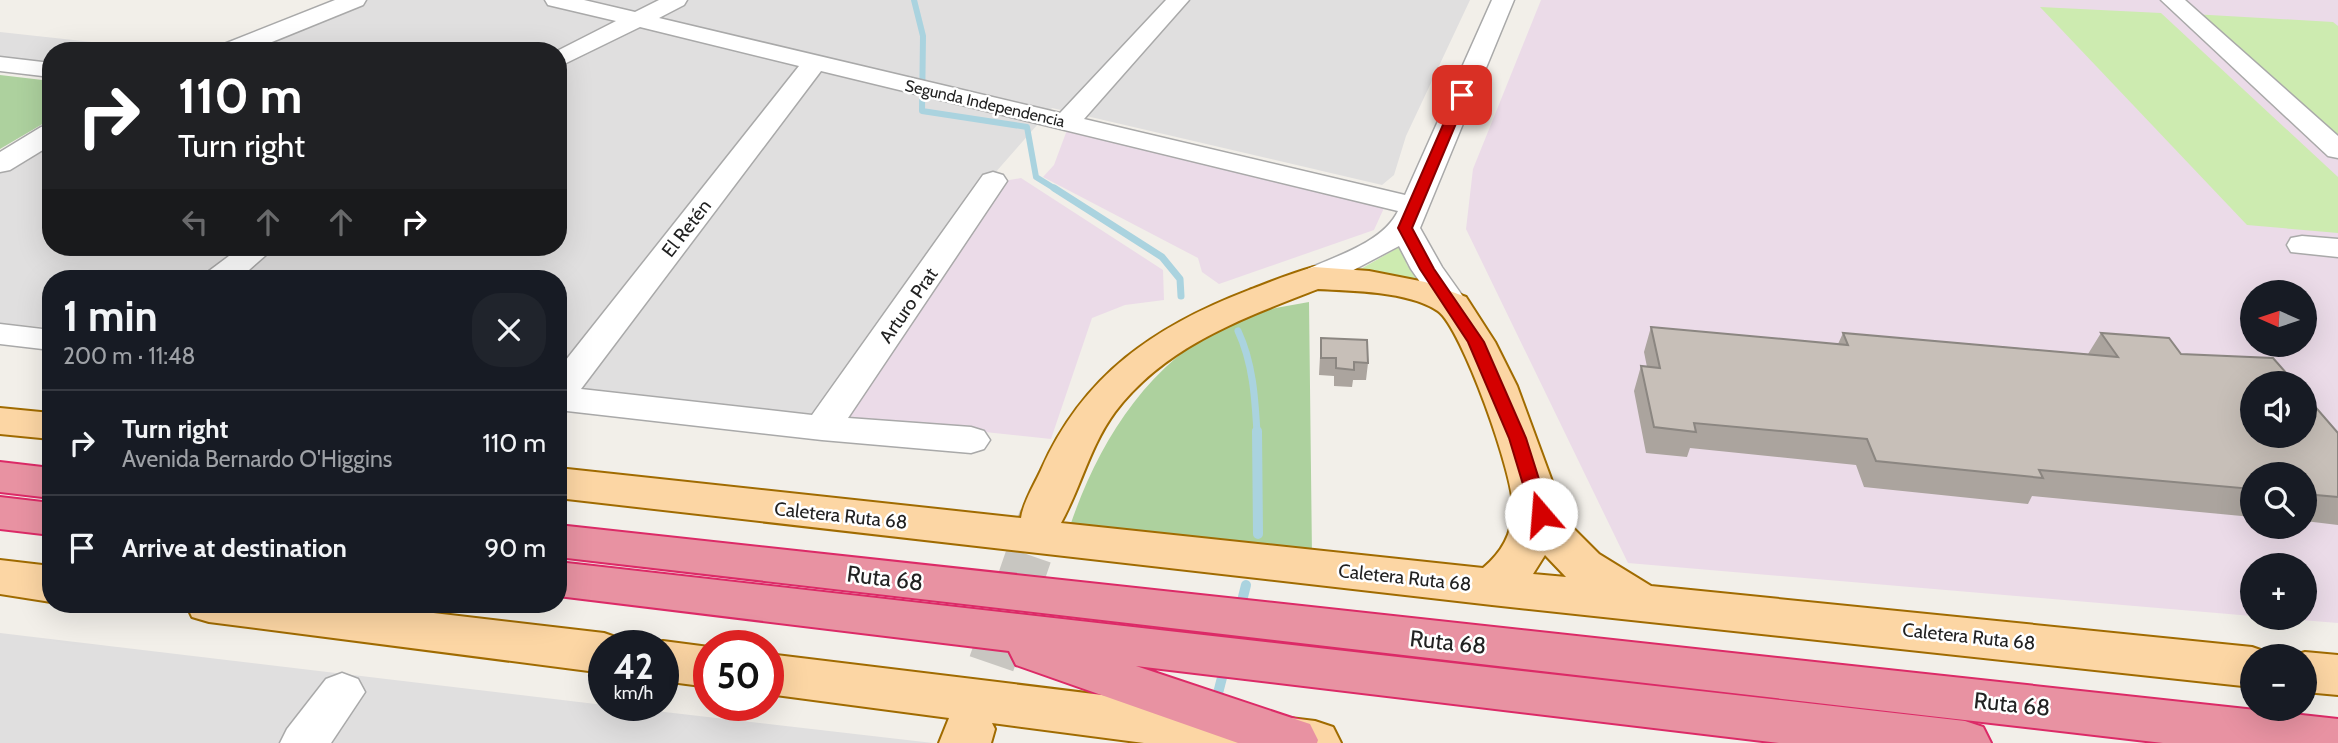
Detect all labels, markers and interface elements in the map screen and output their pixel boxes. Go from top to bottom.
pin [1432,65,1492,125]
text: 110 m [178,66,302,125]
icon: right [63,70,154,161]
street label: Segunda Independencia [903,76,1067,131]
icon: arrive [1443,76,1481,114]
text: Turn right [178,126,305,165]
street label: El Retén [657,195,716,262]
icon: left [176,203,214,241]
icon: ahead [249,203,287,241]
icon: ahead [322,203,360,241]
icon: right [395,203,433,241]
street label: Arturo Prat [874,263,943,347]
north arrow [2240,280,2317,357]
map controls [2240,280,2317,721]
text: 1 min [63,290,158,342]
button: close [472,293,546,367]
text: 200 m · 11:48 [63,342,195,370]
button: sound [2240,371,2317,448]
text: Turn right [122,413,228,445]
icon: right [63,424,101,462]
text: 110 m [482,427,546,459]
text: Avenida Bernardo O'Higgins [122,445,392,473]
button: search [2240,462,2317,539]
position arrow [1504,477,1578,551]
street label: Caletera Ruta 68 [773,497,909,534]
icon: arrive [63,529,101,567]
text: Arrive at destination [122,532,347,564]
text: 90 m [484,532,546,564]
button: + [2240,553,2317,630]
street label: Ruta 68 [845,559,925,597]
street label: Caletera Ruta 68 [1337,559,1473,596]
street label: Caletera Ruta 68 [1901,618,2037,655]
street label: Ruta 68 [1408,624,1488,660]
speed limit sign: 50 [693,630,784,721]
button: − [2240,644,2317,721]
text: 42 [613,645,654,688]
text: km/h [614,682,653,704]
street label: Ruta 68 [1972,686,2052,722]

